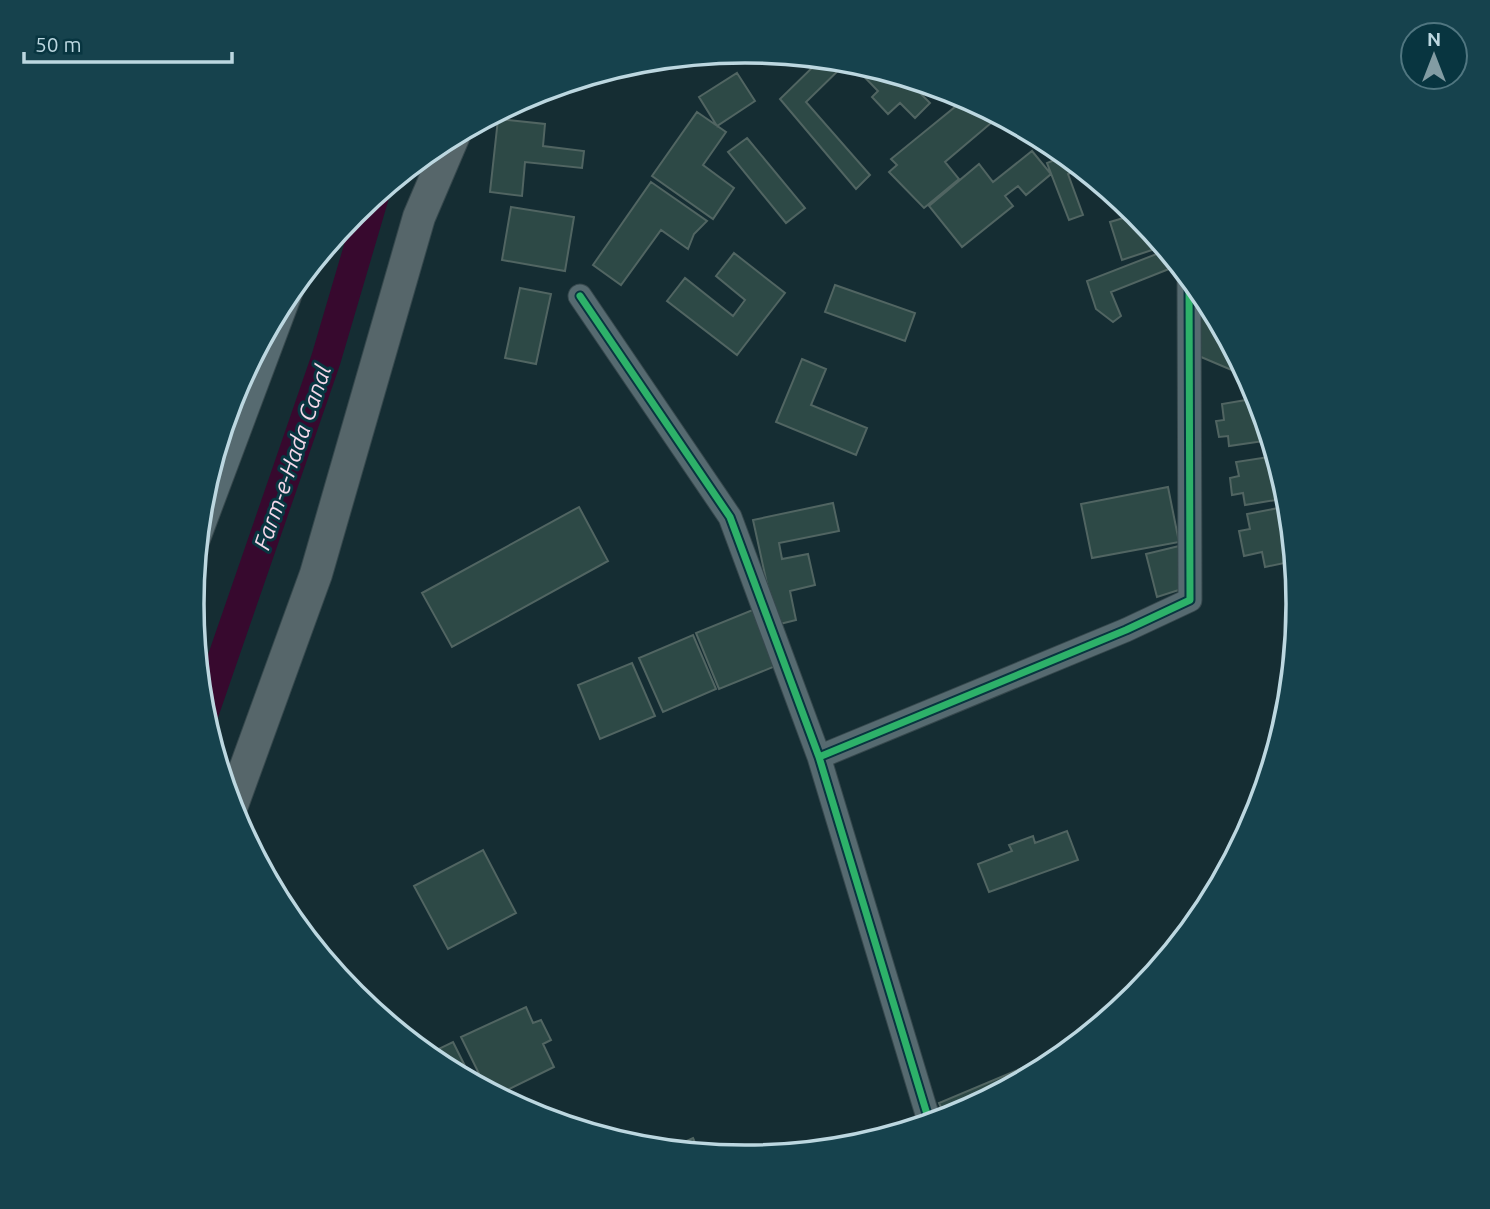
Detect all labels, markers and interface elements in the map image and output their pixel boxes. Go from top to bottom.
scale bar [24,21,233,65]
north arrow [1399,21,1469,91]
text: N [1427,28,1441,50]
text: 50 m [35,32,82,56]
water label: Farm-e-Hada Canal [249,361,336,553]

